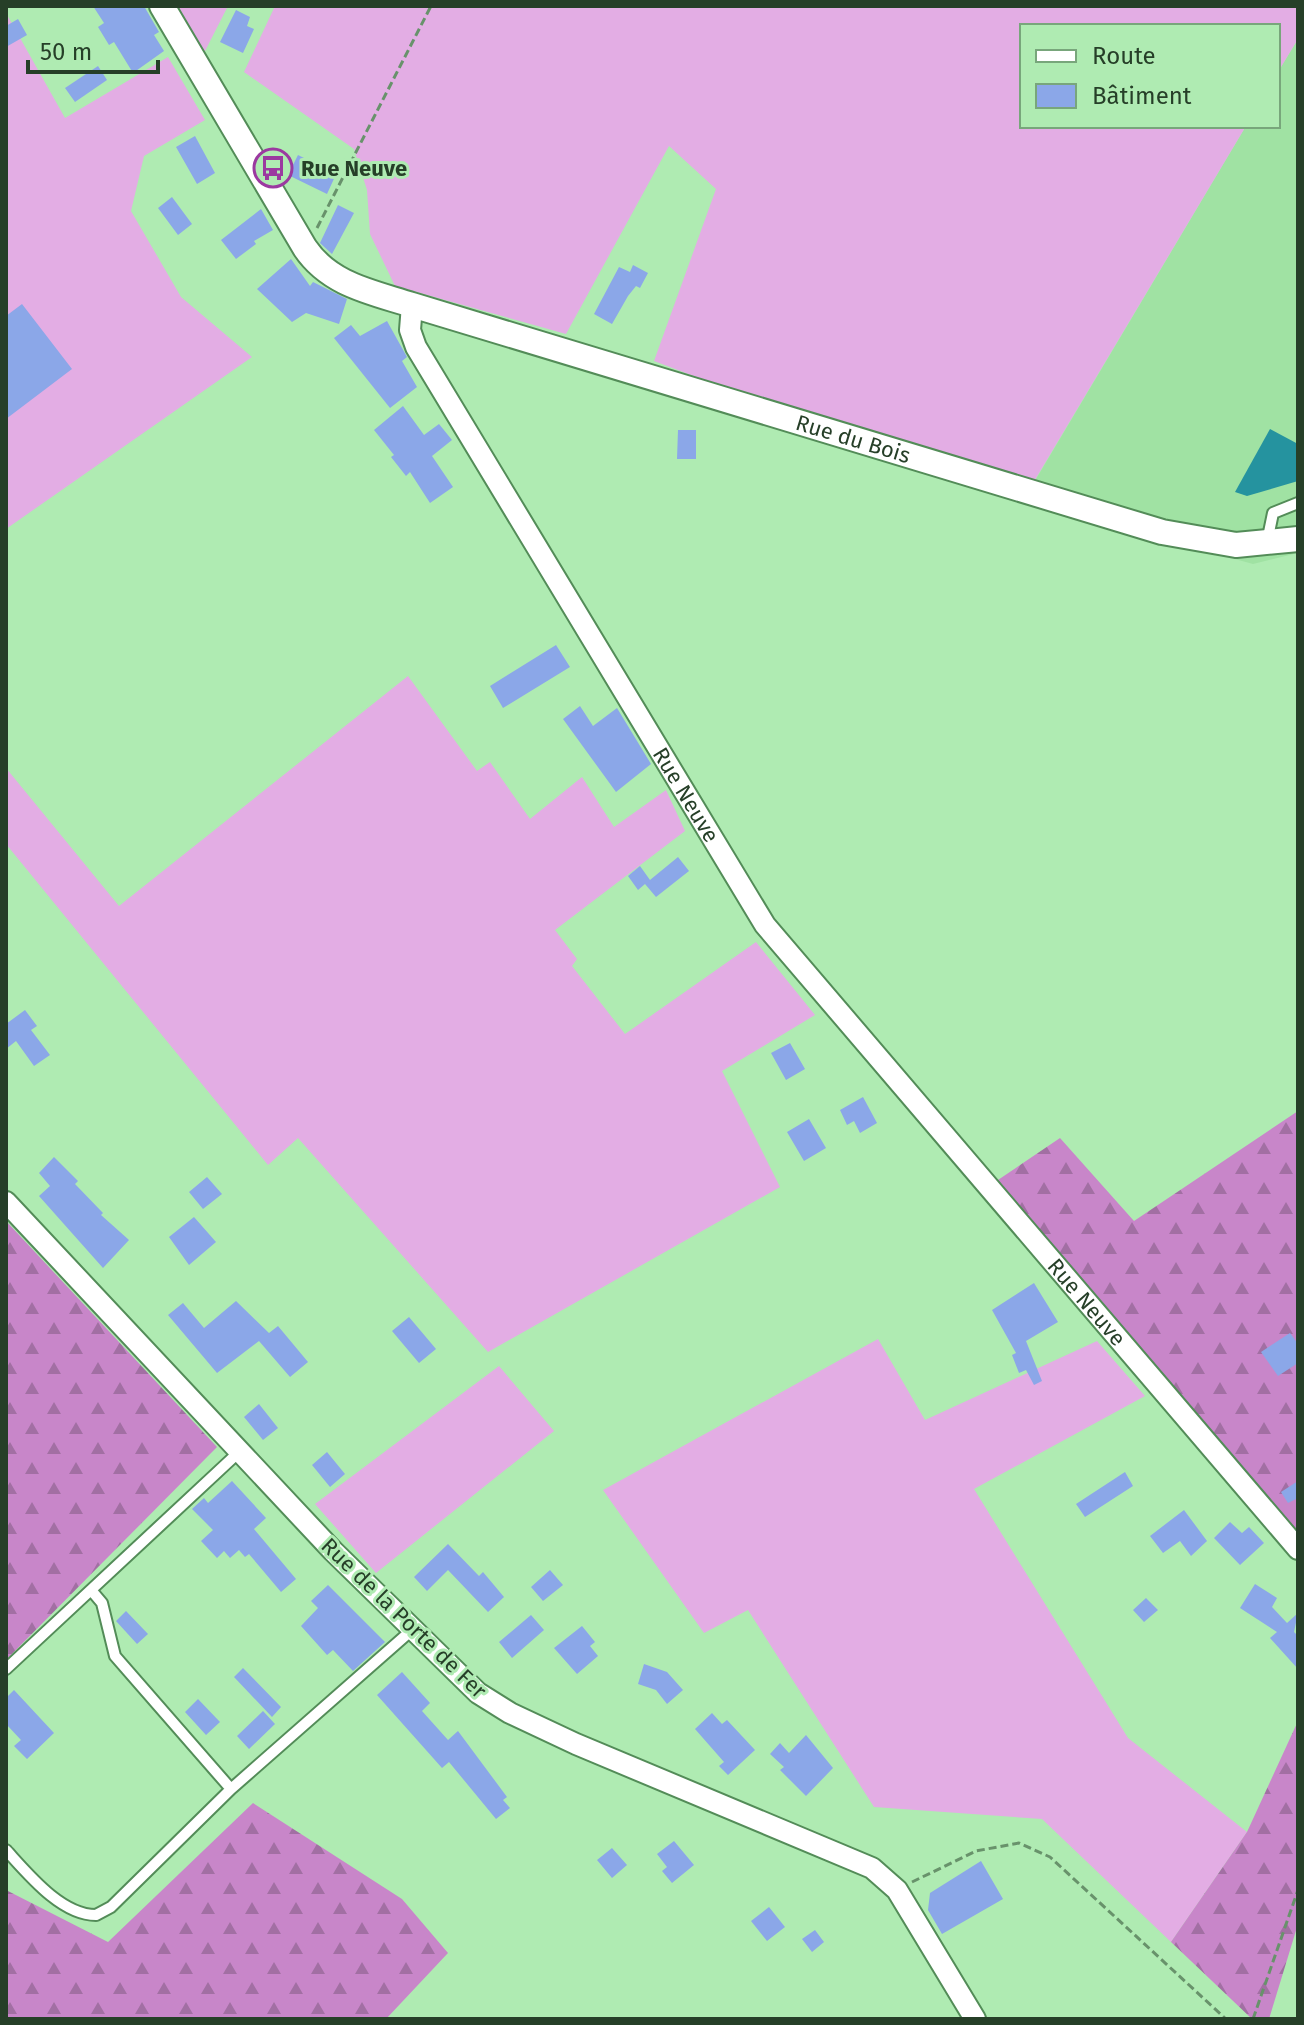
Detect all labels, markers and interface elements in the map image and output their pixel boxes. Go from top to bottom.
scale bar [28,24,158,74]
legend [1020,24,1280,128]
text: 50 m [40,38,92,66]
text: Route [1092,42,1156,70]
text: Bâtiment [1092,82,1192,110]
bus stop icon: Rue Neuve [252,147,294,189]
place label: Rue Neuve [301,155,407,182]
street label: Rue du Bois [793,408,914,469]
street label: Rue Neuve [647,742,725,847]
street label: Rue Neuve [1042,1253,1132,1351]
street label: Rue de la Porte de Fer [316,1532,493,1704]

